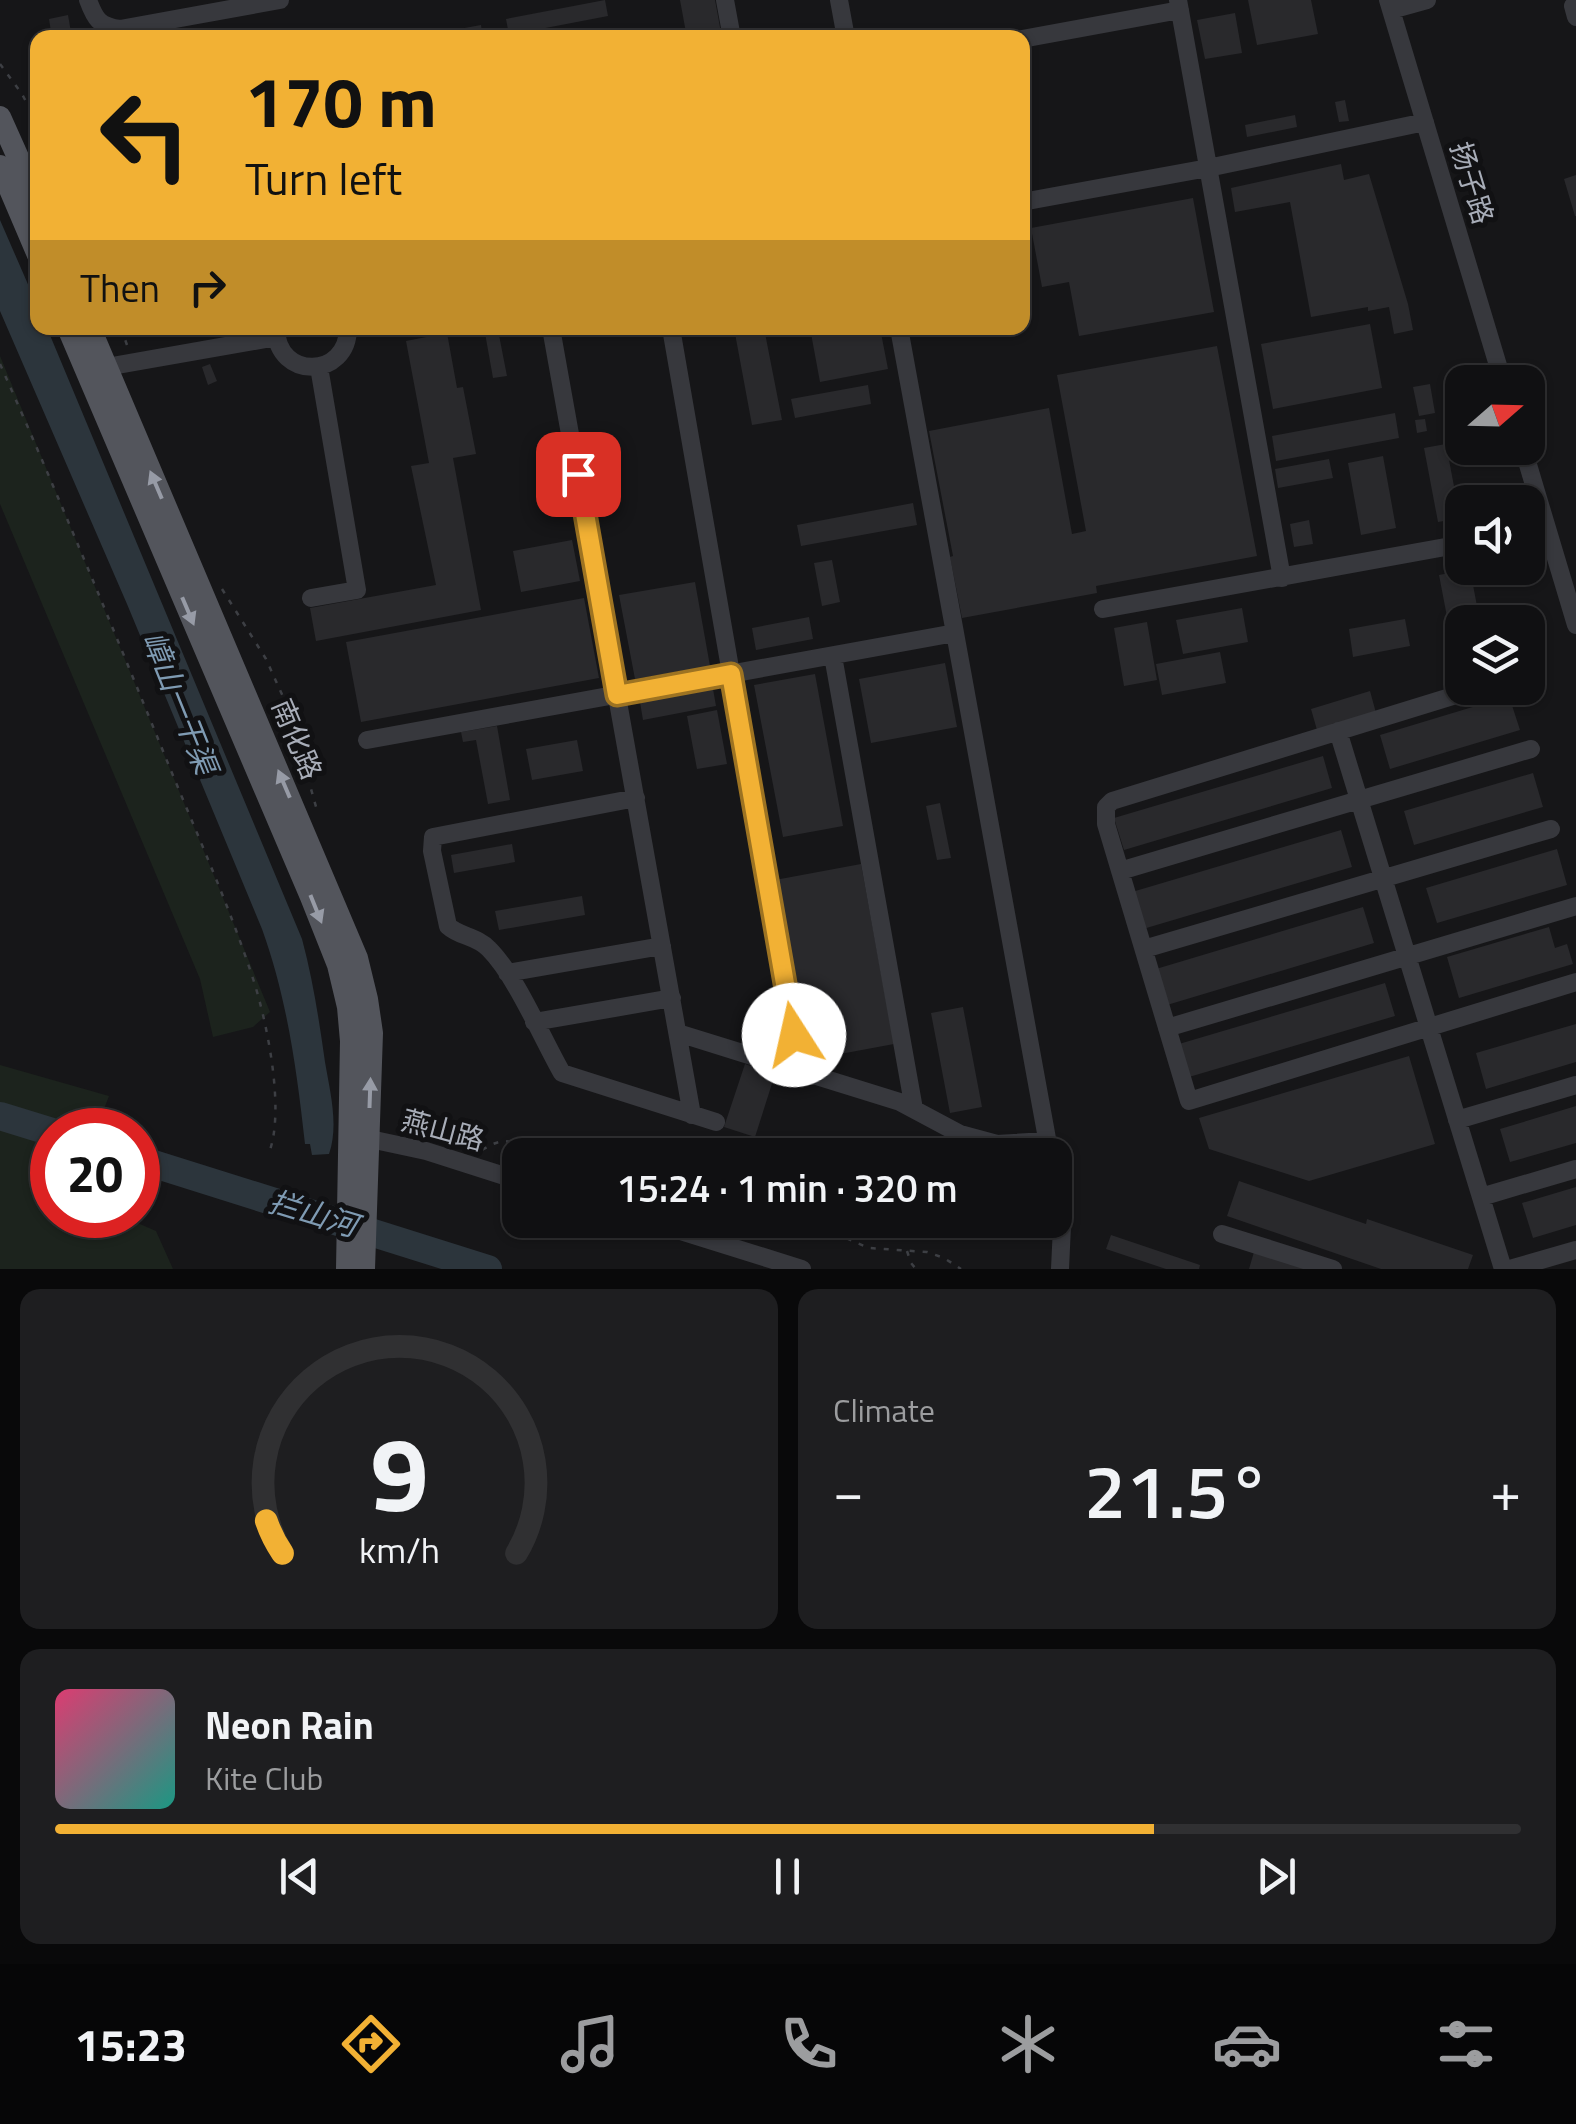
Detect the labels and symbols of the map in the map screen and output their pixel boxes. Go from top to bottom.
street label: 扬子路 [1440,136,1505,229]
north arrow [1445,365,1545,465]
pin [536,432,621,517]
one-way arrow [148,470,164,500]
one-way arrow [180,596,196,625]
water label: 嶂山一干渠 [131,624,231,784]
street label: 南化路 [261,692,334,786]
one-way arrow [276,769,292,799]
one-way arrow [308,895,324,925]
position arrow [742,983,846,1087]
one-way arrow [363,1076,379,1108]
street label: 燕山路 [397,1098,489,1161]
speed limit sign: 20 [30,1108,160,1238]
water label: 拦山河 [264,1178,368,1250]

